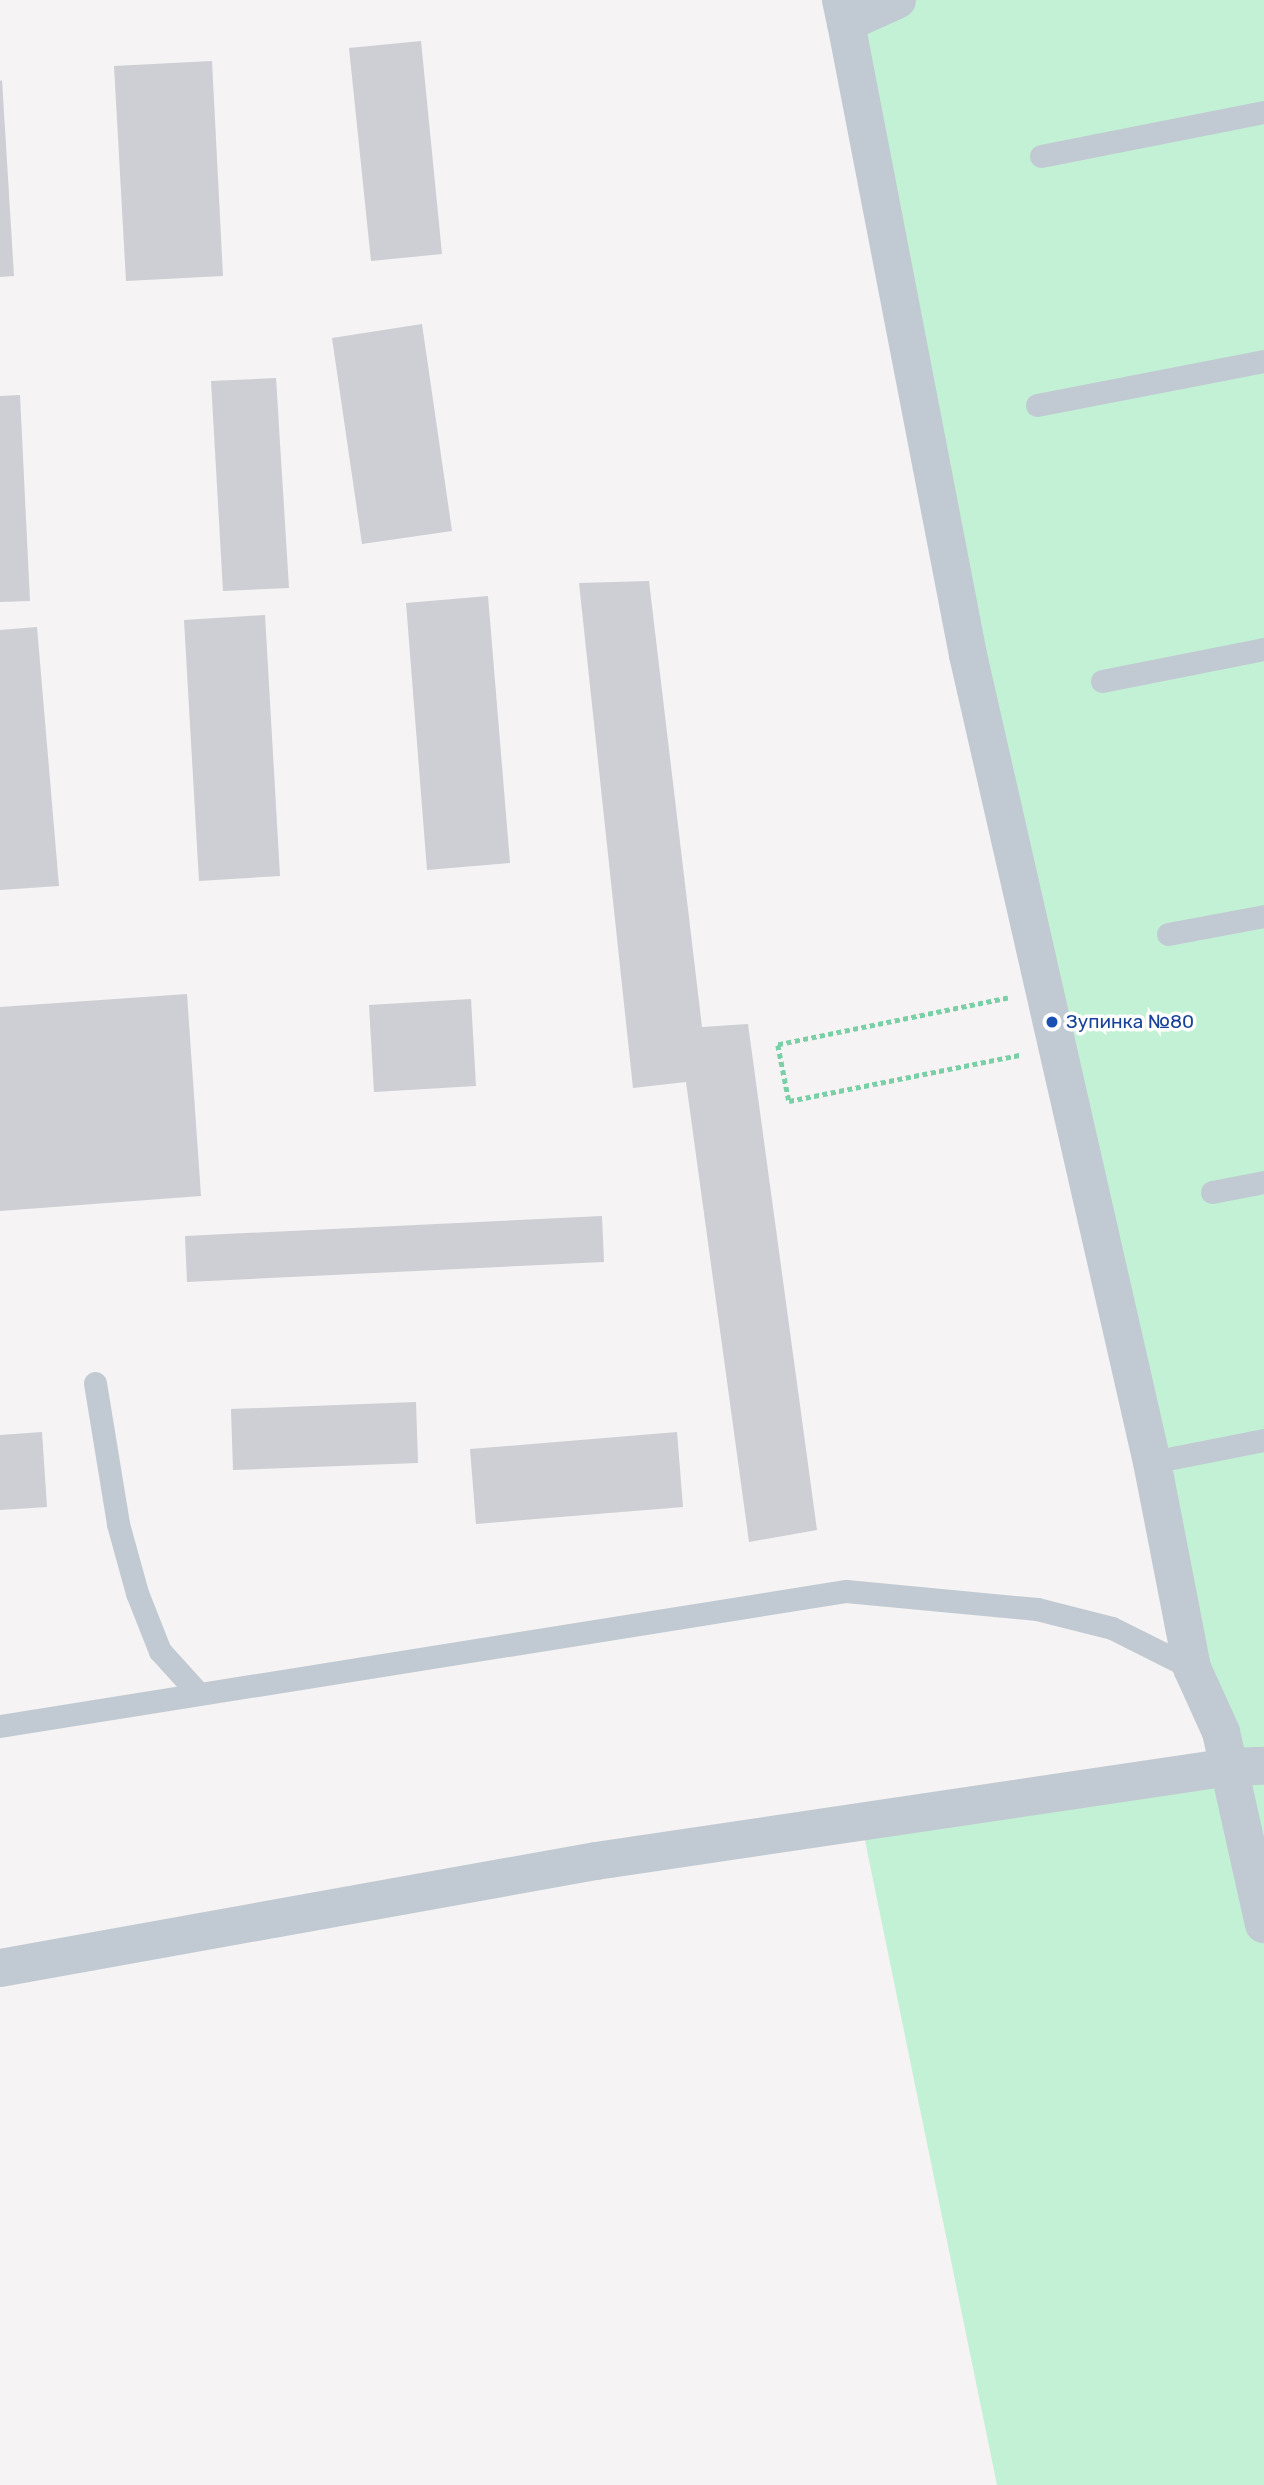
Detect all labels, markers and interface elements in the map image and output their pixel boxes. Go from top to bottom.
place label: Зупинка №80 [1066,1011,1194,1033]
marker: Зупинка №80 [1044,1014,1060,1030]

